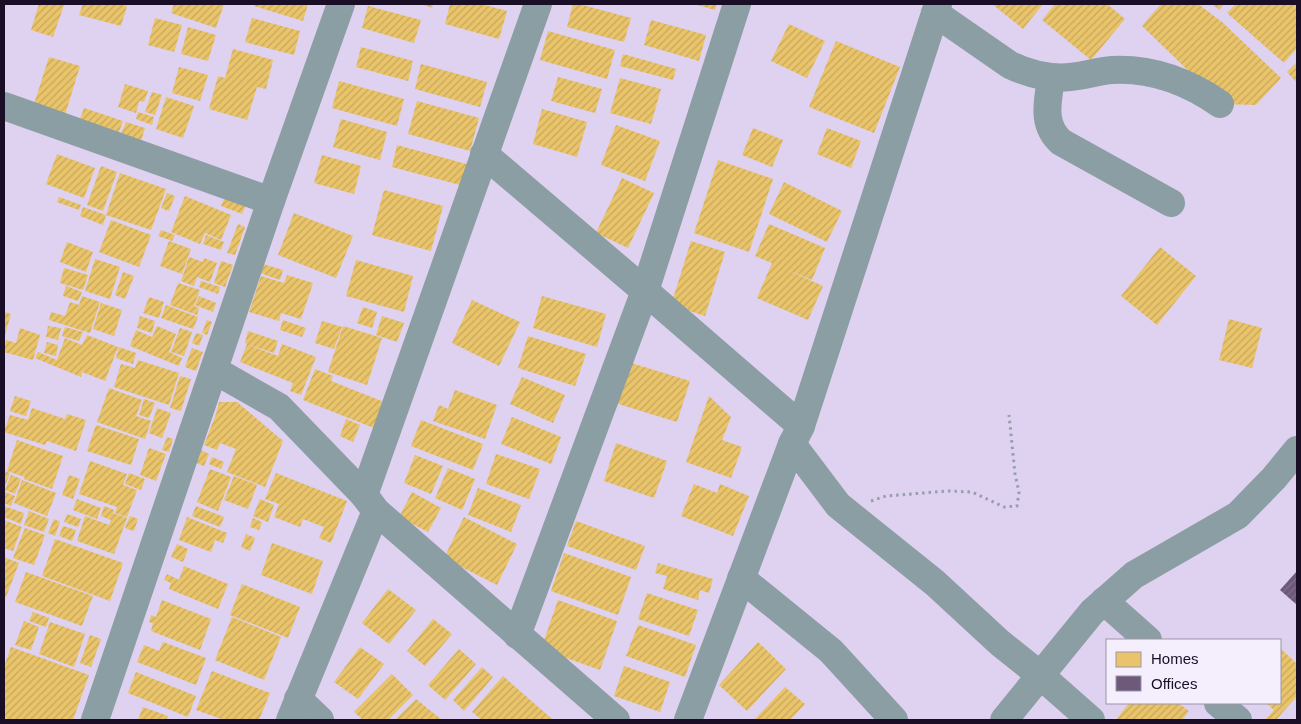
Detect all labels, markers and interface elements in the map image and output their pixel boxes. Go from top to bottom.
legend [1106,639,1281,704]
text: Homes [1151,650,1199,667]
text: Offices [1151,675,1197,692]

